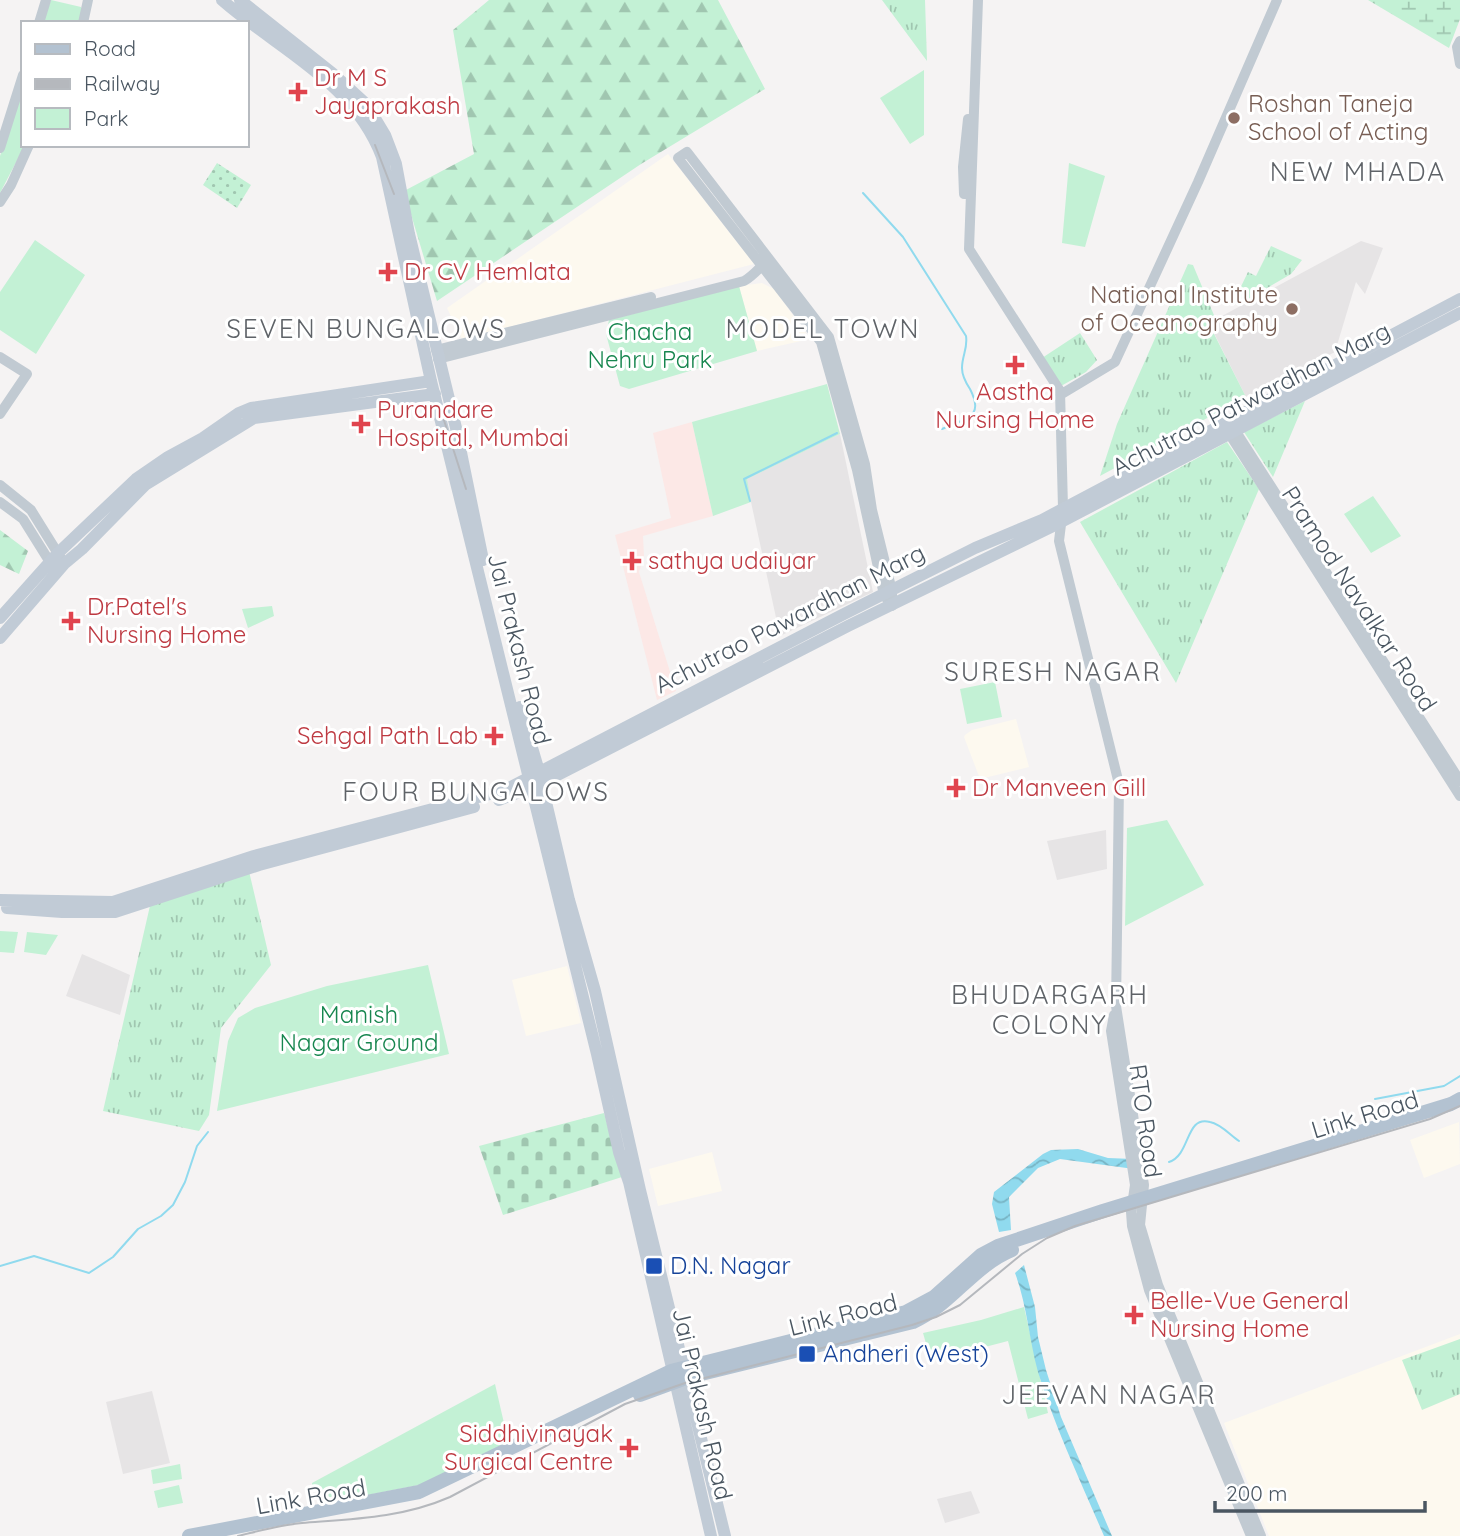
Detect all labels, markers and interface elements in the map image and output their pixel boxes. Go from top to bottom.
legend [21,21,248,147]
text: Road [84,35,136,61]
place label: Dr M S Jayaprakash [314,62,461,120]
text: Railway [84,70,160,96]
marker: Dr M S Jayaprakash [288,82,308,102]
place label: Roshan Taneja School of Acting [1248,88,1428,146]
text: Park [84,105,128,131]
marker: Roshan Taneja School of Acting [1226,110,1242,126]
district label: NEW MHADA [1270,155,1446,188]
place label: Dr CV Hemlata [404,256,571,286]
marker: Dr CV Hemlata [378,262,398,282]
place label: National Institute of Oceanography [1081,279,1278,337]
marker: National Institute of Oceanography [1284,301,1300,317]
district label: SEVEN BUNGALOWS [226,312,506,345]
district label: MODEL TOWN [726,312,920,345]
street label: Achutrao Patwardhan Marg [1106,315,1395,482]
park label: Chacha Nehru Park [588,316,712,374]
marker: Aastha Nursing Home [1005,355,1025,375]
place label: Aastha Nursing Home [935,376,1095,434]
place label: Purandare Hospital, Mumbai [377,394,569,452]
marker: Purandare Hospital, Mumbai [351,414,371,434]
street label: Pramod Navalkar Road [1276,480,1444,717]
street label: Achutrao Pawardhan Marg [649,537,930,699]
place label: sathya udaiyar [648,545,816,575]
street label: Jai Prakash Road [482,550,558,747]
marker: sathya udaiyar [622,551,642,571]
place label: Dr.Patel's Nursing Home [87,591,246,649]
marker: Dr.Patel's Nursing Home [61,611,81,631]
district label: SURESH NAGAR [944,655,1162,688]
place label: Sehgal Path Lab [297,720,478,750]
marker: Sehgal Path Lab [484,726,504,746]
place label: Dr Manveen Gill [972,772,1146,802]
district label: FOUR BUNGALOWS [342,775,610,808]
marker: Dr Manveen Gill [946,778,966,798]
district label: BHUDARGARH COLONY [951,978,1149,1041]
park label: Manish Nagar Ground [279,999,439,1057]
street label: RTO Road [1123,1062,1169,1180]
street label: Link Road [1307,1084,1422,1145]
place label: D.N. Nagar [670,1250,791,1280]
marker: D.N. Nagar [644,1256,664,1276]
place label: Belle-Vue General Nursing Home [1150,1285,1349,1343]
street label: Link Road [785,1286,900,1342]
street label: Jai Prakash Road [666,1305,740,1503]
marker: Belle-Vue General Nursing Home [1124,1305,1144,1325]
place label: Andheri (West) [823,1338,989,1368]
marker: Andheri (West) [797,1344,817,1364]
district label: JEEVAN NAGAR [1001,1378,1217,1411]
place label: Siddhivinayak Surgical Centre [444,1418,613,1476]
marker: Siddhivinayak Surgical Centre [619,1438,639,1458]
scale bar [1215,1470,1425,1514]
street label: Link Road [254,1472,368,1520]
text: 200 m [1226,1480,1288,1506]

